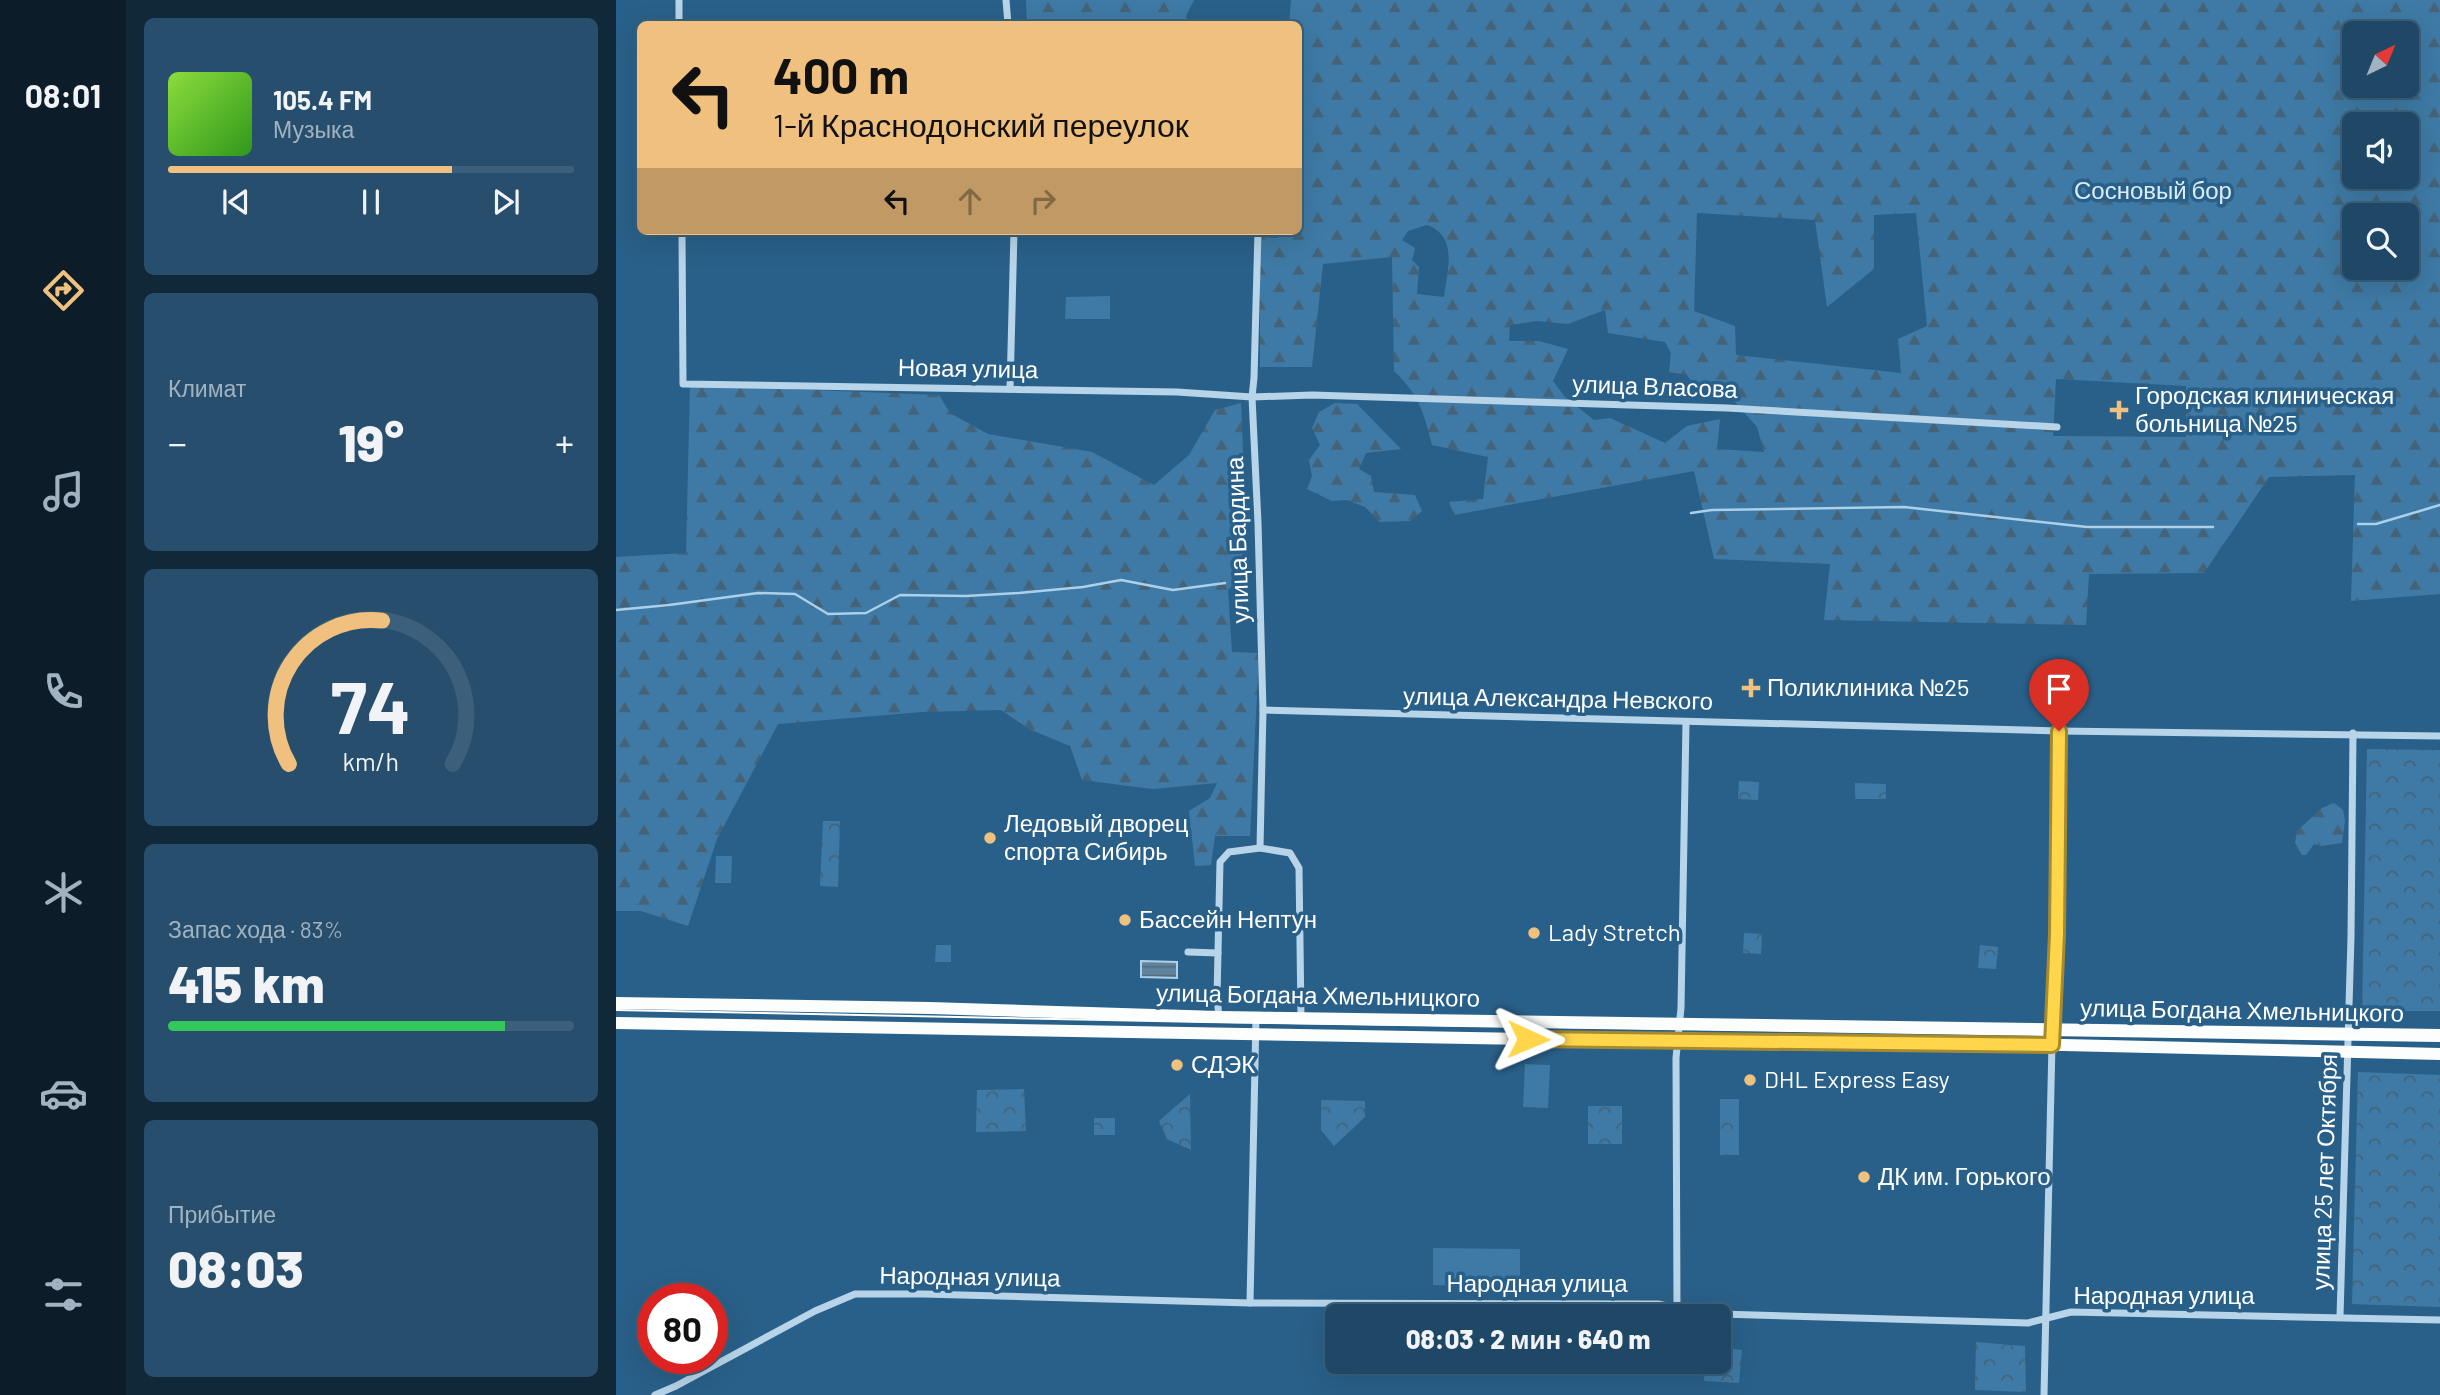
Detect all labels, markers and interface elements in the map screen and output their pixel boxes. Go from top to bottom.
north arrow [2342,21,2418,98]
map controls [2342,21,2419,280]
text: 400 m [773,45,909,104]
icon: left [658,49,749,140]
text: 08:01 [25,76,101,114]
text: 105.4 FM [273,84,372,115]
text: 1-й Краснодонский переулок [773,105,1189,143]
button: sound [2342,112,2419,189]
text: Музыка [273,115,354,143]
park label: Сосновый бор [2074,175,2232,204]
icon: left [878,182,916,220]
icon: ahead [951,182,989,220]
icon: right [1024,182,1062,220]
icon: previous [217,183,255,221]
icon: pause [352,183,390,221]
icon: next [487,183,525,221]
button: search [2342,203,2419,280]
icon: directions [39,266,88,315]
street label: Новая улица [898,352,1039,383]
street label: улица Власова [1572,368,1739,403]
text: Климат [168,374,246,402]
place label: Городская клиническая больница №25 [2135,380,2394,437]
marker: Городская клиническая больница №25 [2109,400,2129,420]
text: 19° [338,410,404,472]
text: − [168,419,187,465]
text: + [555,419,574,465]
street label: улица Бардина [1219,456,1254,624]
icon: music [39,467,88,516]
pin [2029,659,2089,731]
text: 74 [331,661,411,749]
icon: phone [39,667,88,716]
icon: arrive [2040,670,2078,708]
place label: Поликлиника №25 [1767,672,1969,701]
marker: Поликлиника №25 [1741,678,1761,698]
street label: улица Александра Невского [1403,680,1713,715]
text: km/h [343,745,399,775]
place label: Ледовый дворец спорта Сибирь [1004,808,1189,865]
marker: Ледовый дворец спорта Сибирь [982,830,998,846]
icon: climate [39,868,88,917]
place label: Бассейн Нептун [1139,904,1317,933]
marker: Бассейн Нептун [1117,912,1133,928]
text: Запас хода · 83% [168,915,343,943]
place label: Lady Stretch [1548,917,1681,946]
marker: Lady Stretch [1526,925,1542,941]
text: 415 km [168,951,325,1013]
street label: улица Богдана Хмельницкого [1156,977,1480,1012]
street label: улица Богдана Хмельницкого [2080,992,2404,1027]
position arrow [1491,1002,1565,1076]
place label: СДЭК [1191,1049,1255,1078]
street label: улица 25 лет Октября [2305,1053,2342,1291]
marker: СДЭК [1169,1057,1185,1073]
place label: DHL Express Easy [1764,1064,1950,1093]
icon: car [39,1069,88,1118]
marker: DHL Express Easy [1742,1072,1758,1088]
place label: ДК им. Горького [1878,1161,2051,1190]
marker: ДК им. Горького [1856,1169,1872,1185]
text: Прибытие [168,1200,276,1228]
text: 08:03 [168,1236,304,1298]
street label: Народная улица [879,1259,1062,1292]
street label: Народная улица [1446,1268,1628,1297]
icon: filters [39,1270,88,1319]
street label: Народная улица [2073,1280,2255,1309]
speed limit sign: 80 [637,1283,728,1374]
text: 08:03 · 2 мин · 640 m [1406,1323,1650,1354]

